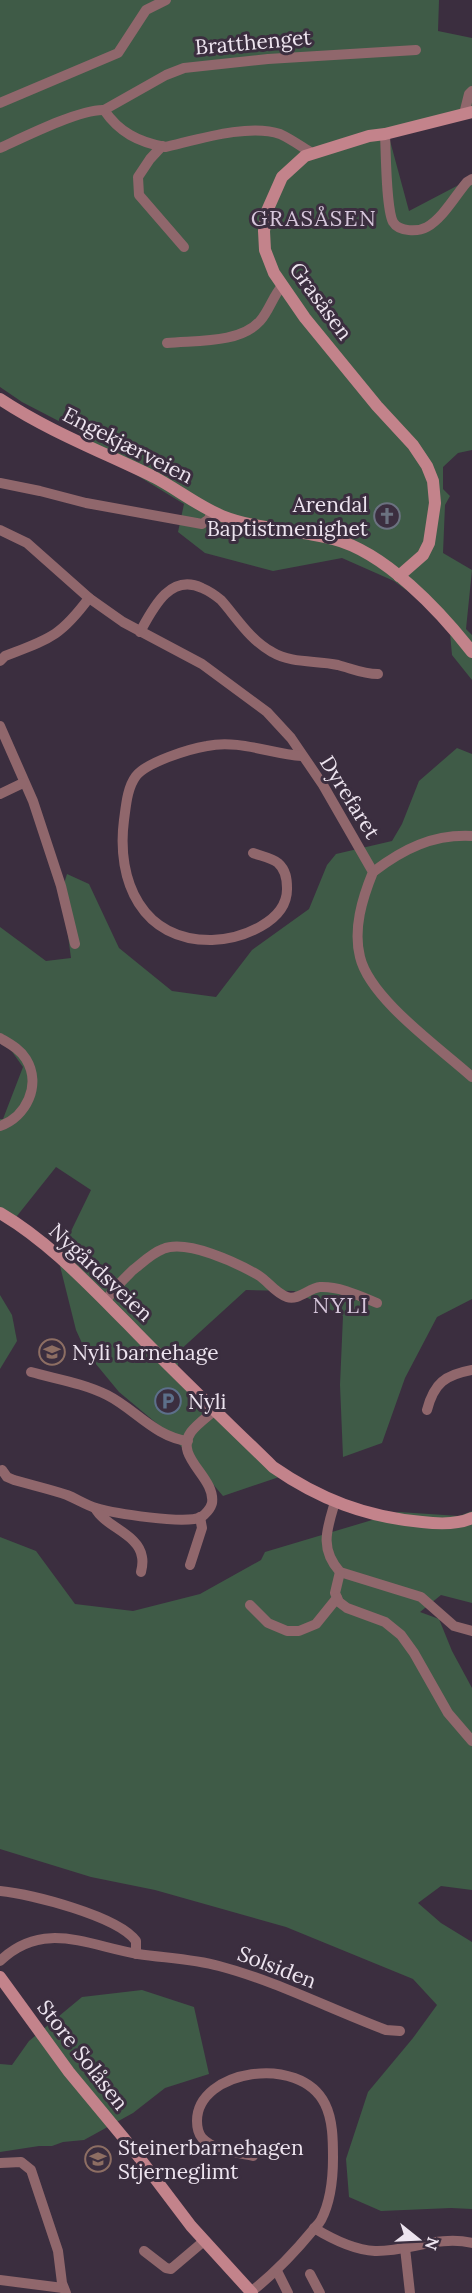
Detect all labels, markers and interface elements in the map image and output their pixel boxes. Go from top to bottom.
street label: Bratthenget [194,23,313,61]
district label: GRASÅSEN [251,204,377,232]
street label: Grasåsen [284,257,359,346]
street label: Engekjærveien [58,401,198,490]
place label: Arendal Baptistmenighet [207,491,369,542]
church icon: Arendal Baptistmenighet [372,501,402,531]
street label: Dyrefaret [314,750,387,844]
street label: Nygårdsveien [43,1217,159,1327]
district label: NYLI [313,1291,369,1319]
school or university icon: Nyli barnehage [37,1337,67,1367]
place label: Nyli barnehage [72,1339,219,1366]
parking icon: Nyli [153,1386,183,1416]
place label: Nyli [188,1388,227,1415]
street label: Solsiden [234,1940,320,1994]
street label: Store Solåsen [32,1994,135,2116]
place label: Steinerbarnehagen Stjerneglimt [118,2134,304,2185]
school or university icon: Steinerbarnehagen Stjerneglimt [83,2144,113,2174]
north arrow [388,2209,448,2269]
text: N [421,2235,444,2253]

